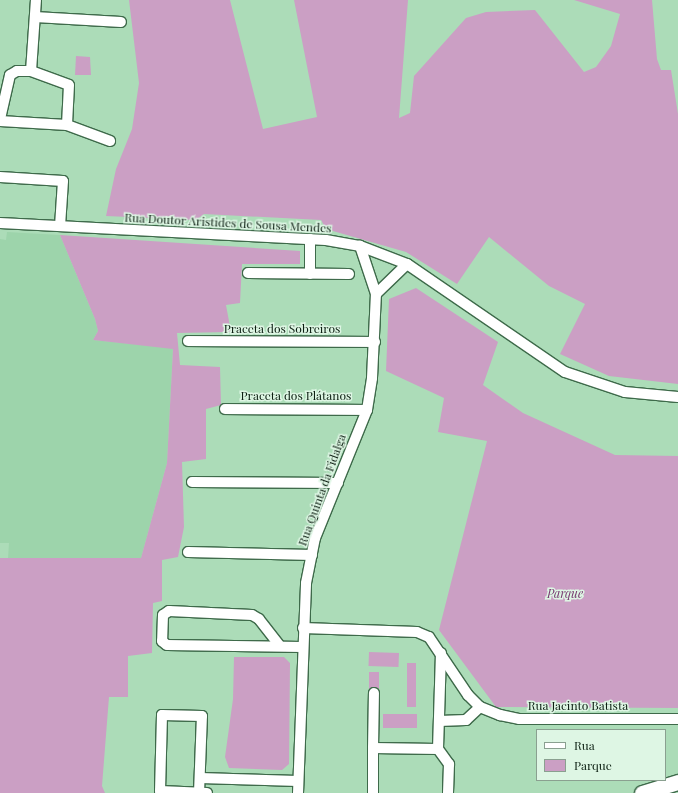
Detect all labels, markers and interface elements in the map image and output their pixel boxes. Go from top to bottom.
street label: Rua Doutor Aristides de Sousa Mendes [124,210,332,236]
street label: Praceta dos Sobreiros [224,322,340,336]
street label: Praceta dos Plátanos [241,389,351,403]
street label: Rua Quinta da Fidalga [295,432,349,548]
park label: Parque [547,587,583,601]
street label: Rua Jacinto Batista [528,699,628,713]
legend [536,729,666,781]
text: Rua [574,737,595,753]
text: Parque [574,757,612,773]

